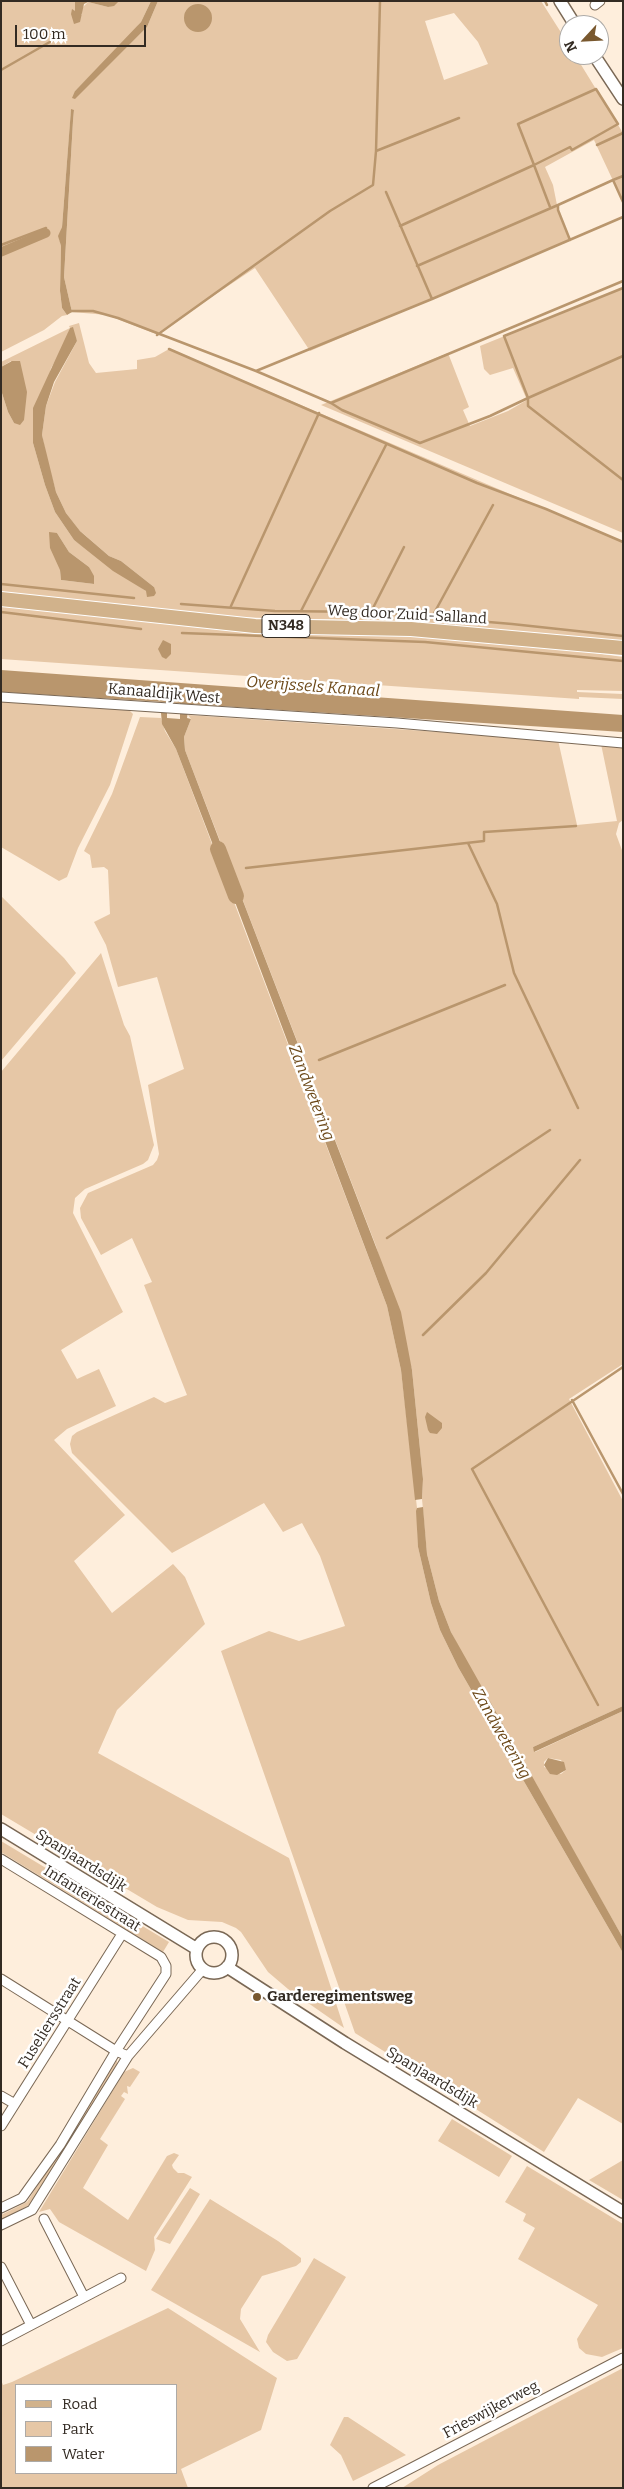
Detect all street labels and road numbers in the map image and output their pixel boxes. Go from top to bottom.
street label: Weg door Zuid-Salland [327,602,487,628]
road number: N348 [262,614,310,638]
street label: Kanaaldijk West [107,680,221,708]
street label: Spanjaardsdijk [32,1826,130,1896]
street label: Infanteriestraat [40,1862,144,1936]
street label: Fuseliersstraat [15,1974,85,2072]
street label: Spanjaardsdijk [383,2044,481,2112]
street label: Frieswijkerweg [440,2377,542,2443]

